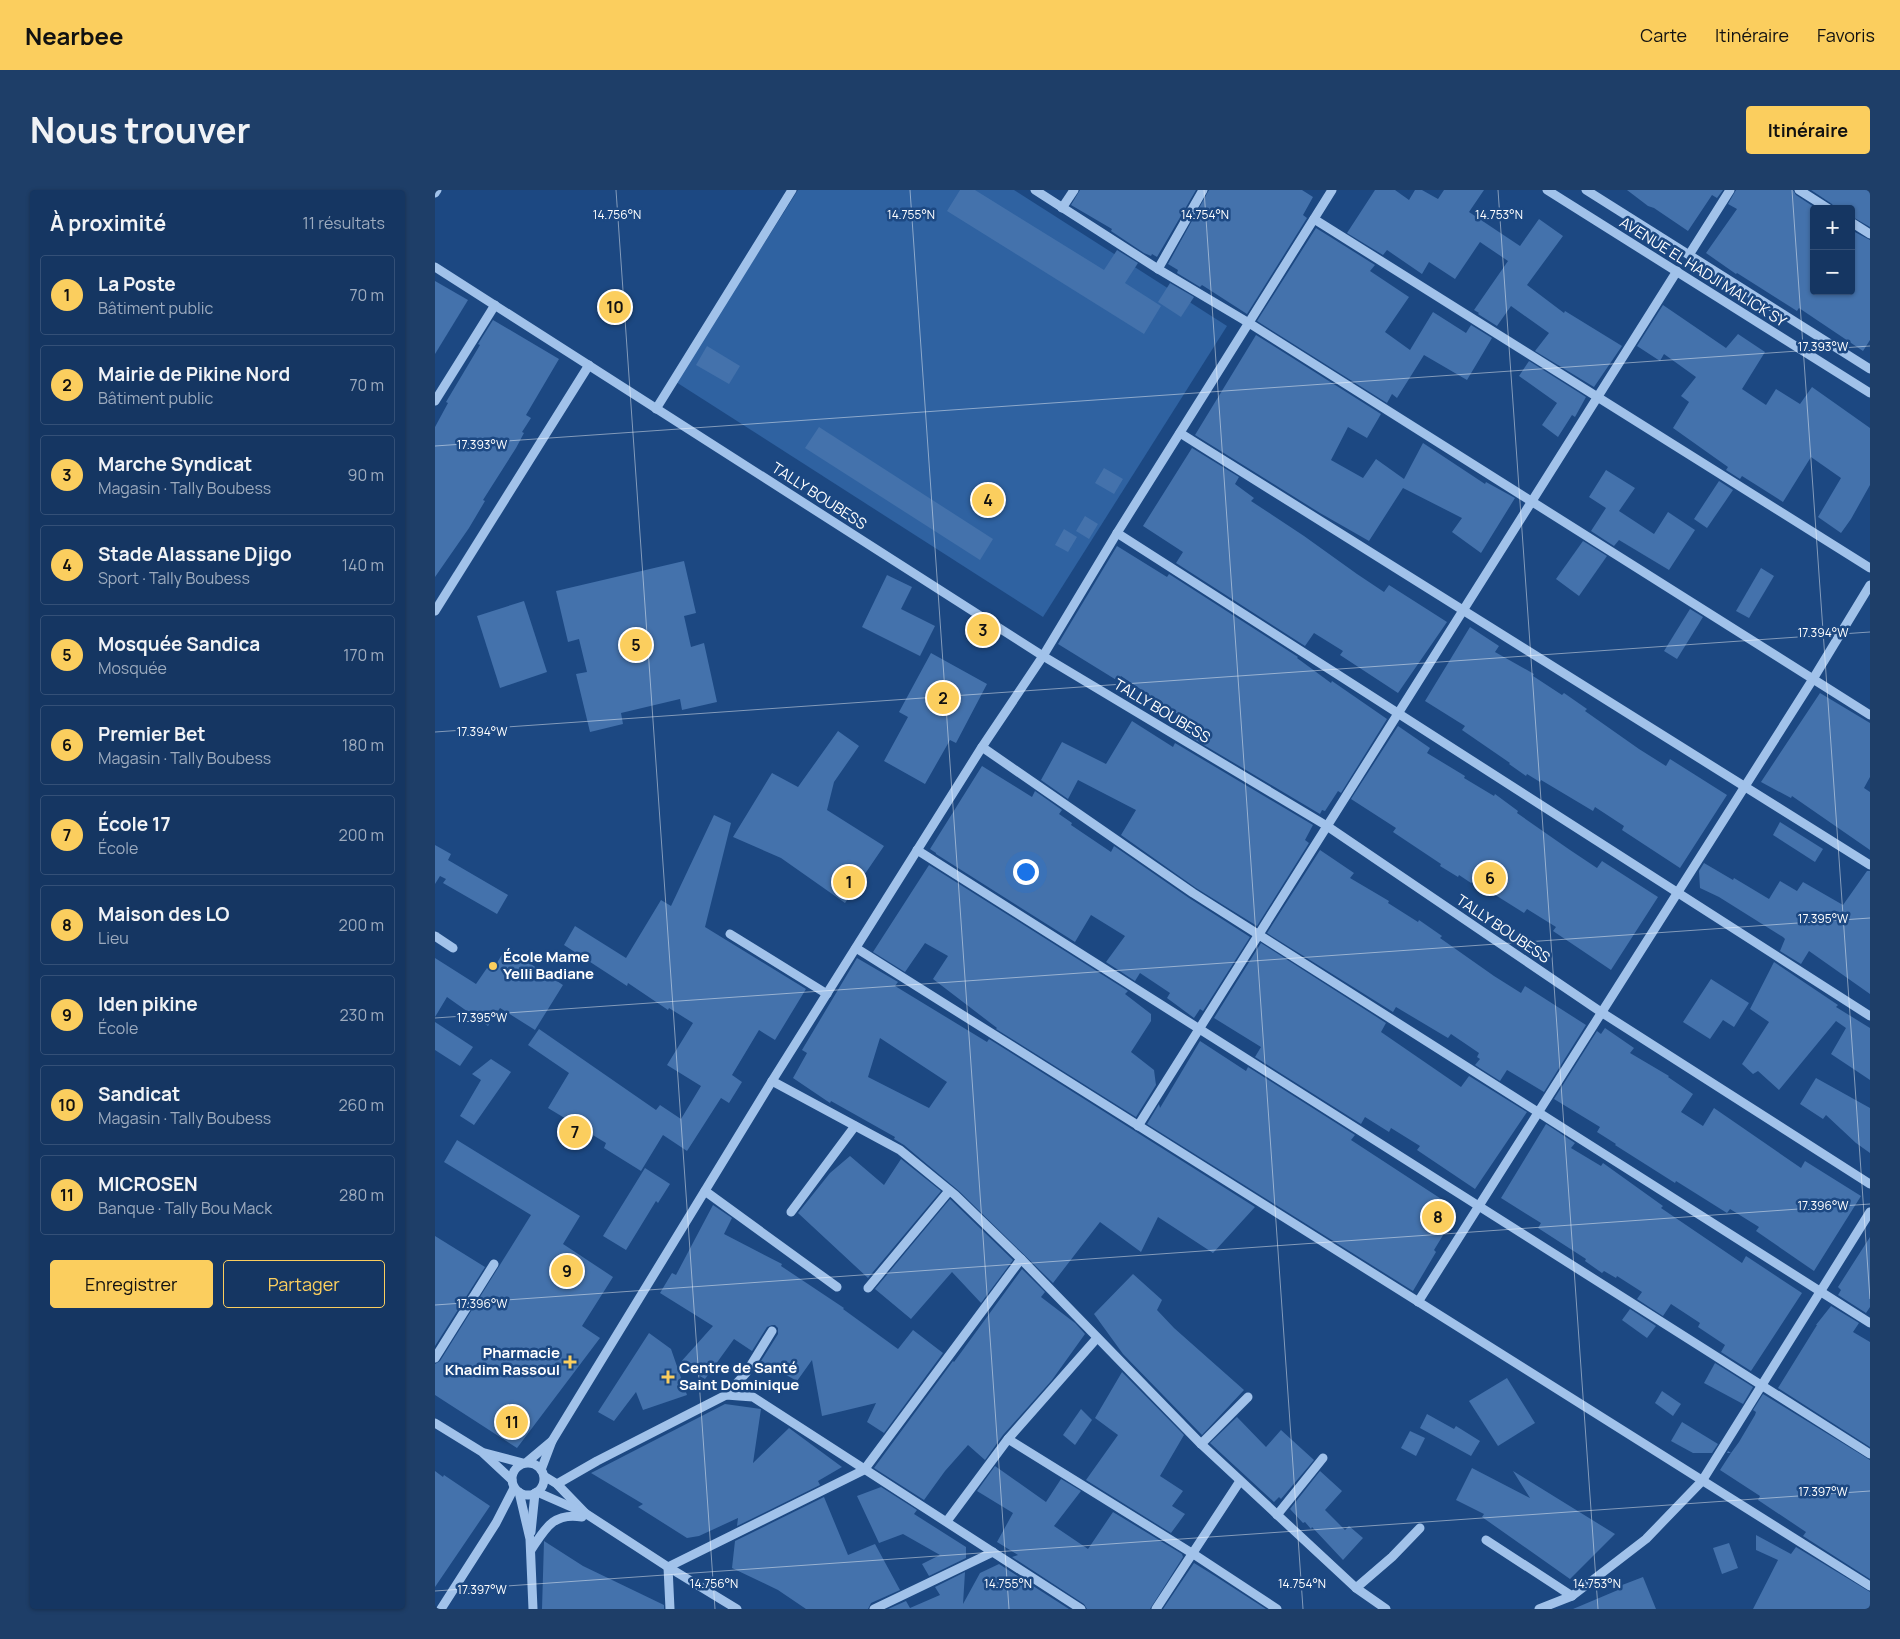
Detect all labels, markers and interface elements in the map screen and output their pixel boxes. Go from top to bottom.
text: Nearbee [25,19,124,52]
text: Carte [1640,23,1687,47]
text: Itinéraire [1715,23,1789,47]
text: Favoris [1817,23,1875,47]
text: Nous trouver [30,106,251,154]
button: Itinéraire [1746,106,1870,154]
map controls [1810,205,1855,295]
button: + [1810,205,1855,250]
text: 14.756°N [593,206,641,223]
text: 14.755°N [887,206,935,223]
text: 14.754°N [1181,206,1229,223]
text: 14.753°N [1475,206,1523,223]
text: À proximité [50,209,166,237]
text: 11 résultats [302,212,385,234]
street label: AVENUE EL HADJI MALICK SY [1616,212,1791,332]
button: − [1810,250,1855,295]
text: La Poste [98,271,176,297]
text: 1 [63,284,71,306]
text: 70 m [349,284,384,306]
pin: 10 [599,288,631,326]
text: Bâtiment public [98,297,213,319]
text: 17.393°W [1798,338,1849,355]
text: Mairie de Pikine Nord [98,361,290,387]
text: 2 [62,374,72,396]
text: 70 m [349,374,384,396]
text: Bâtiment public [98,387,213,409]
text: 17.393°W [457,436,508,453]
text: Marche Syndicat [98,451,252,477]
street label: TALLY BOUBESS [768,457,871,534]
text: 3 [62,464,72,486]
text: 90 m [348,464,384,486]
text: Magasin · Tally Boubess [98,477,271,499]
pin: 4 [972,481,1004,519]
text: Stade Alassane Djigo [98,541,292,567]
text: 4 [62,554,72,576]
text: 140 m [342,554,384,576]
text: Sport · Tally Boubess [98,567,250,589]
pin: 3 [967,611,999,649]
text: 17.394°W [1798,624,1849,641]
pin: 5 [620,626,652,664]
text: Mosquée Sandica [98,631,260,657]
text: 5 [62,644,72,666]
text: 170 m [343,644,384,666]
text: Mosquée [98,657,167,679]
street label: TALLY BOUBESS [1110,673,1215,748]
pin: 2 [927,679,959,717]
text: Premier Bet [98,721,206,747]
text: 17.394°W [457,723,508,740]
text: 6 [62,734,72,756]
text: 180 m [342,734,384,756]
text: Magasin · Tally Boubess [98,747,271,769]
text: École 17 [98,811,171,837]
text: 7 [63,824,71,846]
text: 200 m [339,824,384,846]
text: École [98,837,138,859]
your location [1013,859,1039,885]
pin: 6 [1474,859,1506,897]
pin: 1 [833,863,865,901]
street label: TALLY BOUBESS [1452,889,1554,968]
text: Maison des LO [98,901,229,927]
text: 17.395°W [1798,910,1849,927]
text: 8 [62,914,72,936]
text: 200 m [339,914,384,936]
text: Lieu [98,927,129,949]
place label: École Mame Yelli Badiane [503,946,594,984]
marker: École Mame Yelli Badiane [487,960,499,972]
text: Iden pikine [98,991,198,1017]
text: 9 [62,1004,72,1026]
text: 230 m [340,1004,384,1026]
text: 17.395°W [457,1009,508,1026]
text: École [98,1017,138,1039]
text: Sandicat [98,1081,180,1107]
text: 10 [58,1094,76,1116]
text: 260 m [338,1094,384,1116]
text: Magasin · Tally Boubess [98,1107,271,1129]
pin: 7 [559,1113,591,1151]
text: MICROSEN [98,1171,198,1197]
text: 11 [60,1184,74,1206]
text: 280 m [339,1184,384,1206]
text: Banque · Tally Bou Mack [98,1197,272,1219]
text: 17.396°W [1797,1197,1849,1214]
pin: 8 [1422,1198,1454,1236]
pin: 9 [551,1252,583,1290]
button: Enregistrer [50,1260,213,1308]
button: Partager [223,1260,385,1308]
text: 17.396°W [456,1295,508,1312]
place label: Pharmacie Khadim Rassoul [445,1342,560,1380]
marker: Pharmacie Khadim Rassoul [564,1356,576,1368]
place label: Centre de Santé Saint Dominique [679,1357,799,1395]
marker: Centre de Santé Saint Dominique [661,1370,675,1384]
pin: 11 [496,1403,528,1441]
text: 17.397°W [1798,1483,1849,1500]
text: 14.756°N [690,1575,738,1592]
text: 14.755°N [984,1575,1032,1592]
text: 14.754°N [1278,1575,1326,1592]
text: 14.753°N [1573,1575,1621,1592]
text: 17.397°W [457,1581,508,1598]

